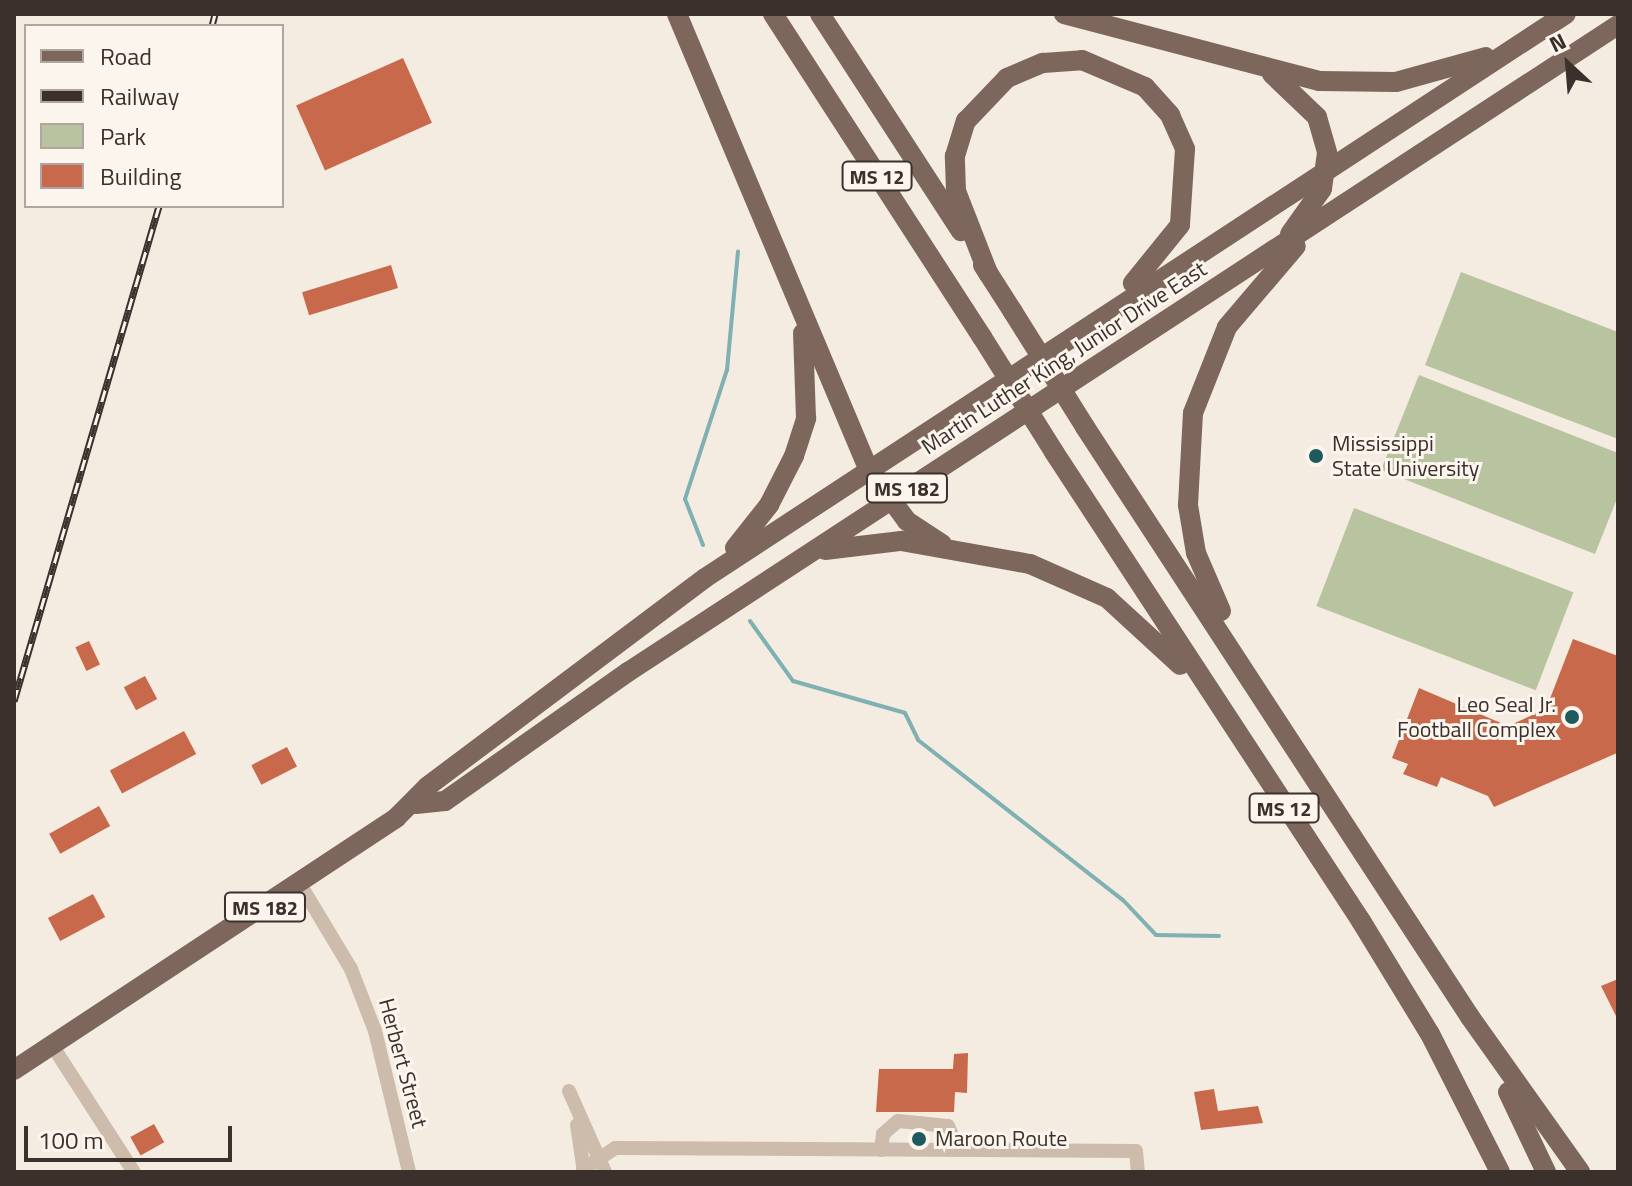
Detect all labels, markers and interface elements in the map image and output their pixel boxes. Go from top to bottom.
legend [24,24,284,208]
north arrow [1528,24,1608,104]
text: N [1543,24,1572,61]
text: Road [100,38,152,74]
text: Railway [100,78,179,114]
text: Park [100,118,146,154]
text: Building [100,158,182,194]
road number: MS 12 [841,160,913,192]
street label: Martin Luther King, Junior Drive East [917,256,1211,460]
place label: Mississippi State University [1332,430,1479,482]
marker: Mississippi State University [1307,447,1325,465]
road number: MS 182 [865,472,949,504]
place label: Leo Seal Jr. Football Complex [1397,691,1556,742]
marker: Leo Seal Jr. Football Complex [1563,708,1581,726]
road number: MS 12 [1248,792,1320,824]
road number: MS 182 [223,891,307,923]
street label: Herbert Street [373,995,433,1131]
scale bar [28,1110,236,1160]
text: 100 m [38,1122,104,1158]
place label: Maroon Route [935,1126,1067,1152]
marker: Maroon Route [910,1130,928,1148]

